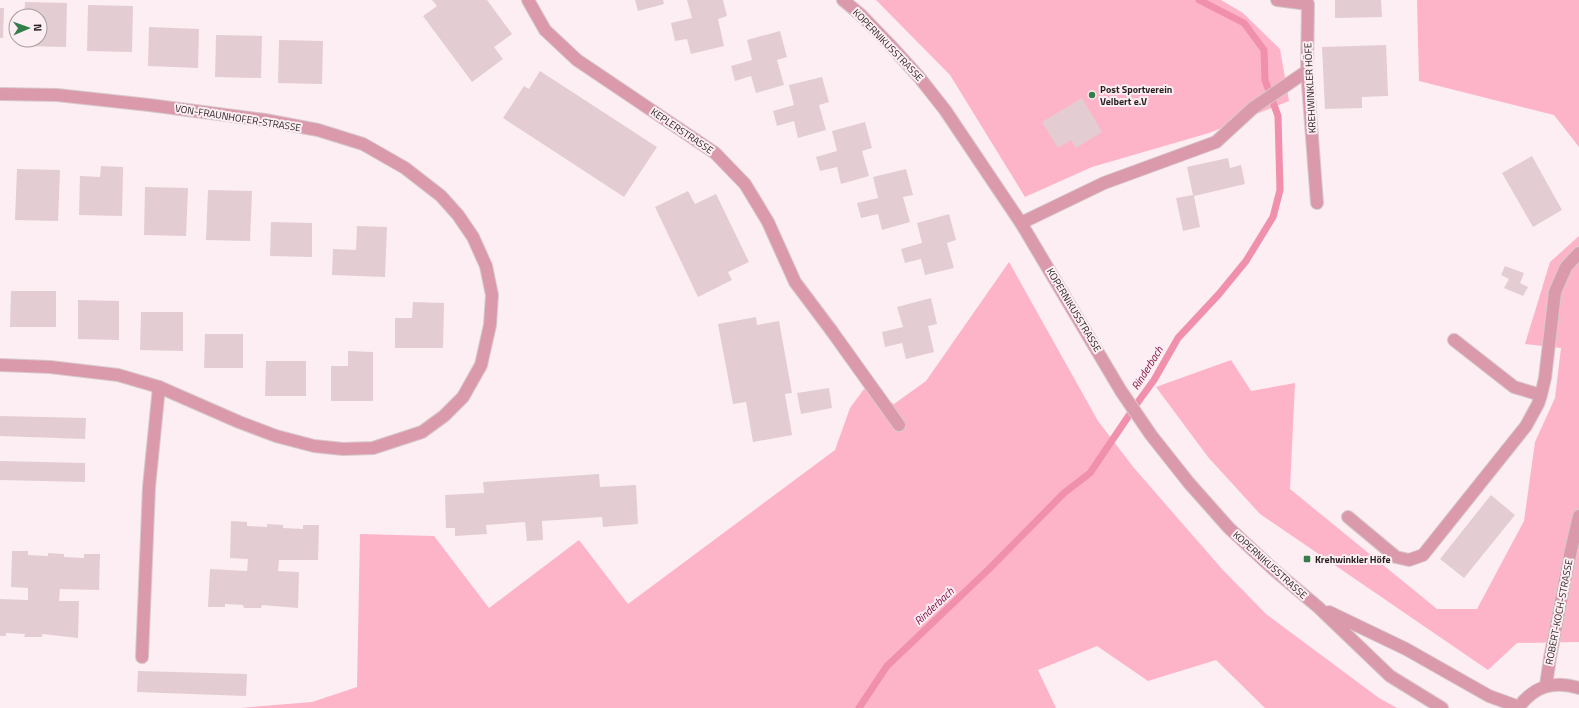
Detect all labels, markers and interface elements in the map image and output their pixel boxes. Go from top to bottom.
street label: KOPERNIKUSSTRASSE [849,5,927,85]
north arrow [8,8,48,48]
text: N [30,24,46,32]
street label: KREHWINKLER HÖFE [1300,42,1320,134]
place label: Post Sportverein Velbert e.V [1100,82,1172,109]
marker: Post Sportverein Velbert e.V [1087,90,1097,100]
street label: VON-FRAUNHOFER-STRASSE [174,101,302,135]
street label: KEPLERSTRASSE [648,104,717,158]
street label: KOPERNIKUSSTRASSE [1043,265,1105,355]
water label: Rinderbach [1127,343,1167,393]
street label: KOPERNIKUSSTRASSE [1229,527,1311,603]
place label: Krehwinkler Höfe [1315,552,1391,567]
marker: Krehwinkler Höfe [1302,554,1312,564]
street label: ROBERT-KOCH-STRASSE [1541,558,1577,666]
water label: Rinderbach [911,583,958,629]

